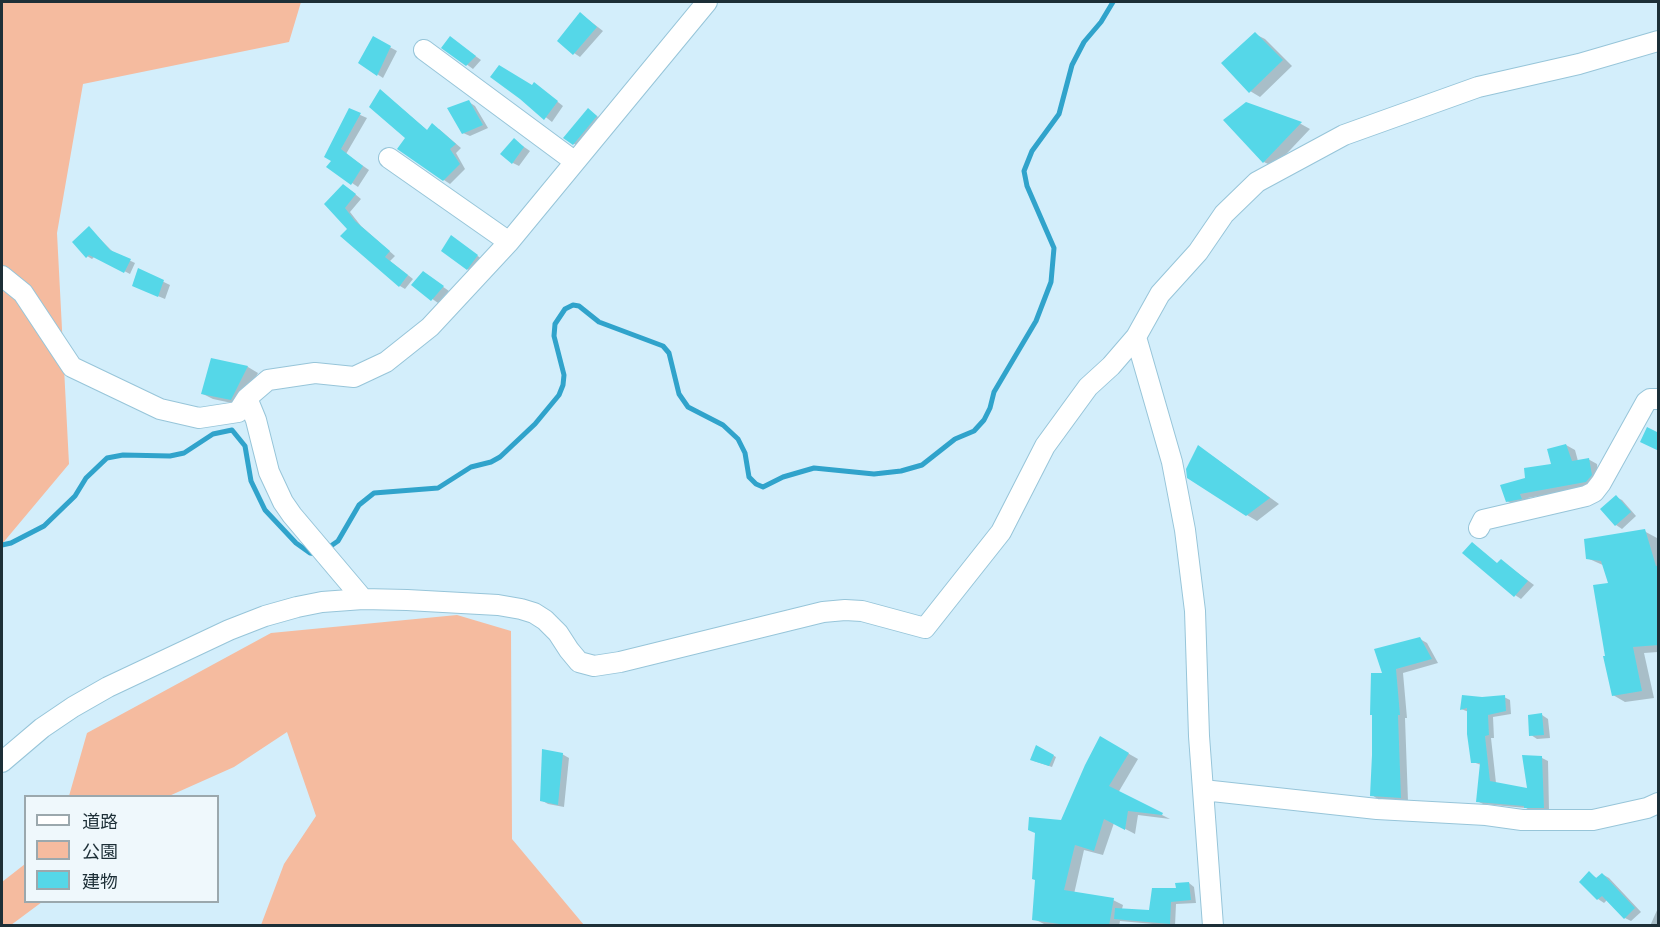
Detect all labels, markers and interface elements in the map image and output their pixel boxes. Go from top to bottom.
legend [24,795,219,903]
text: 道路 [82,809,118,833]
text: 公園 [82,839,118,863]
text: 建物 [82,869,118,893]

